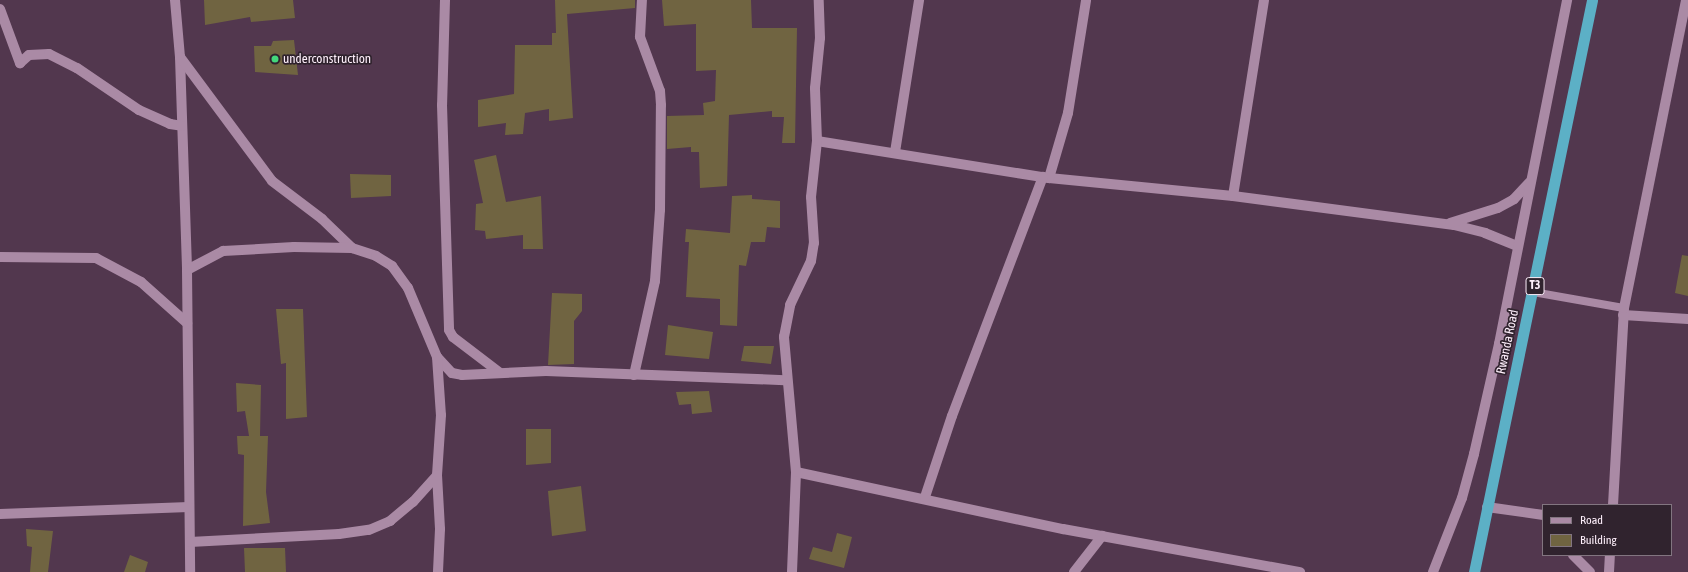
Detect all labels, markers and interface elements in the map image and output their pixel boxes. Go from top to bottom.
place label: underconstruction [283,51,371,67]
marker: underconstruction [270,54,280,64]
road number: T3 [1525,276,1545,296]
street label: Rwanda Road [1494,308,1522,376]
legend [1542,504,1672,556]
text: Road [1580,513,1603,527]
text: Building [1580,533,1617,547]

